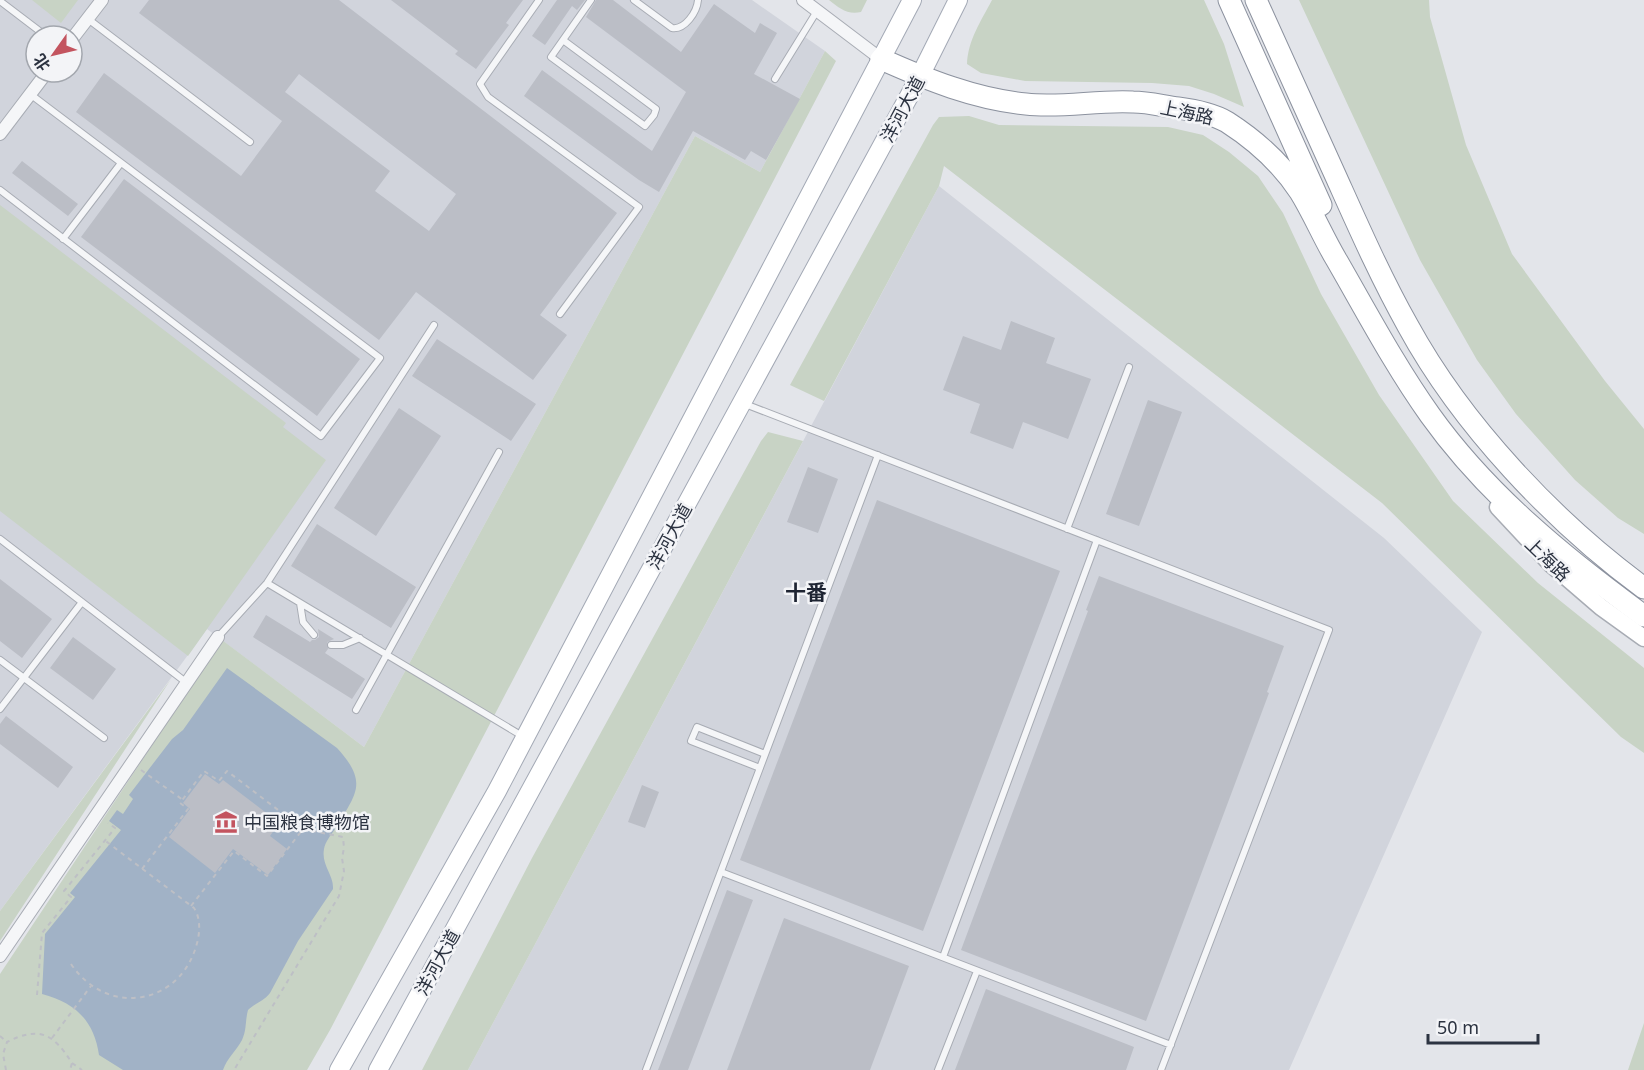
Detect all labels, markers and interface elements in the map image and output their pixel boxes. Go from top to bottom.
north arrow [24,24,84,84]
text: 北 [28,50,55,75]
street label: 洋河大道 [875,72,929,146]
street label: 上海路 [1158,95,1216,129]
street label: 洋河大道 [641,499,697,573]
street label: 上海路 [1520,532,1576,586]
district label: 十番 [785,578,827,606]
museum icon: 中国粮食博物馆 [213,809,239,835]
place label: 中国粮食博物馆 [244,810,370,834]
street label: 洋河大道 [409,925,465,999]
scale bar [1428,1007,1538,1045]
text: 50 m [1437,1015,1479,1039]

